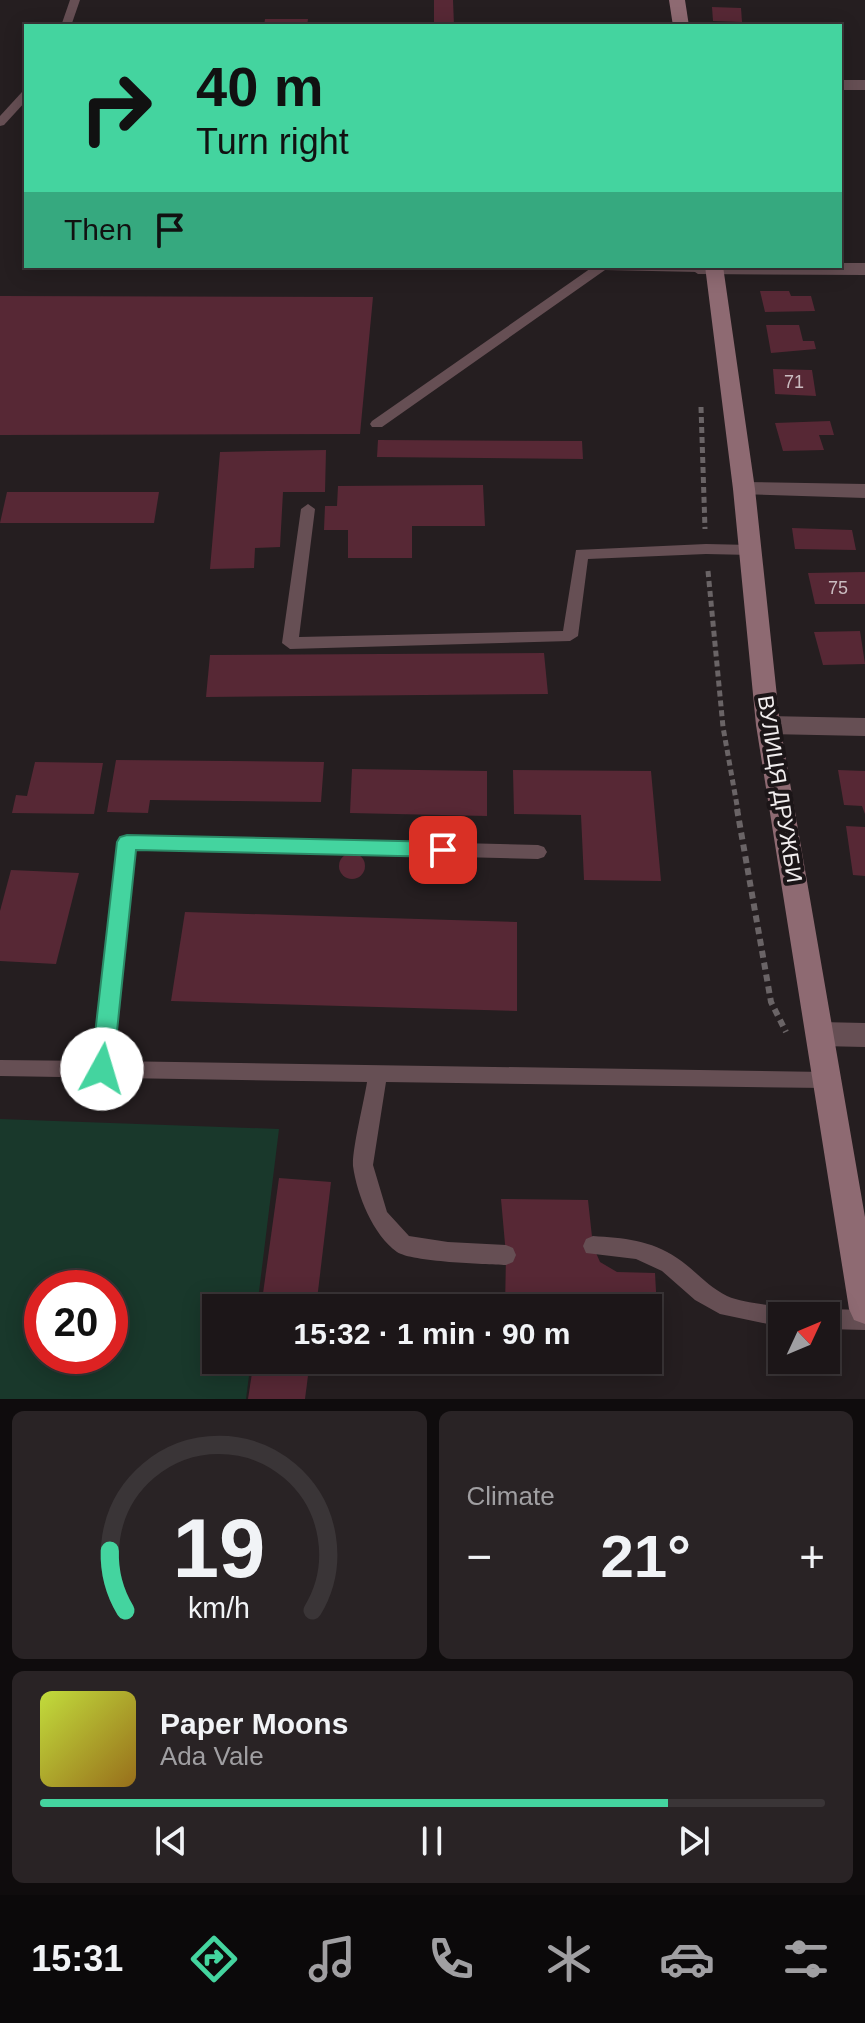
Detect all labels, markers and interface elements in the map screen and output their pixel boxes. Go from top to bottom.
text: 40 m [196,55,324,118]
icon: right [64,56,168,160]
text: Turn right [196,121,349,162]
icon: arrive [148,208,192,252]
text: Then [64,213,132,246]
house number: 71 [784,372,804,392]
house number: 75 [828,578,848,598]
street label: ВУЛИЦЯ ДРУЖБИ [753,694,807,884]
pin [409,816,477,884]
icon: arrive [421,828,465,872]
position arrow [60,1027,144,1111]
speed limit sign: 20 [24,1270,128,1374]
north arrow [768,1302,840,1374]
map controls [768,1302,840,1374]
text: 15:32 · 1 min · 90 m [294,1317,570,1350]
text: Climate [467,1481,555,1511]
text: 19 [173,1502,266,1595]
text: 21° [600,1523,691,1590]
text: − [467,1532,492,1581]
text: + [799,1532,825,1581]
text: km/h [188,1592,250,1624]
text: Paper Moons [160,1707,348,1740]
text: Ada Vale [160,1741,264,1771]
icon: previous [149,1819,193,1863]
icon: pause [410,1819,454,1863]
icon: next [672,1819,716,1863]
icon: directions [186,1931,242,1987]
icon: music [304,1931,360,1987]
icon: phone [423,1931,479,1987]
icon: climate [541,1931,597,1987]
icon: car [659,1931,715,1987]
icon: filters [778,1931,834,1987]
text: 15:31 [31,1938,123,1979]

